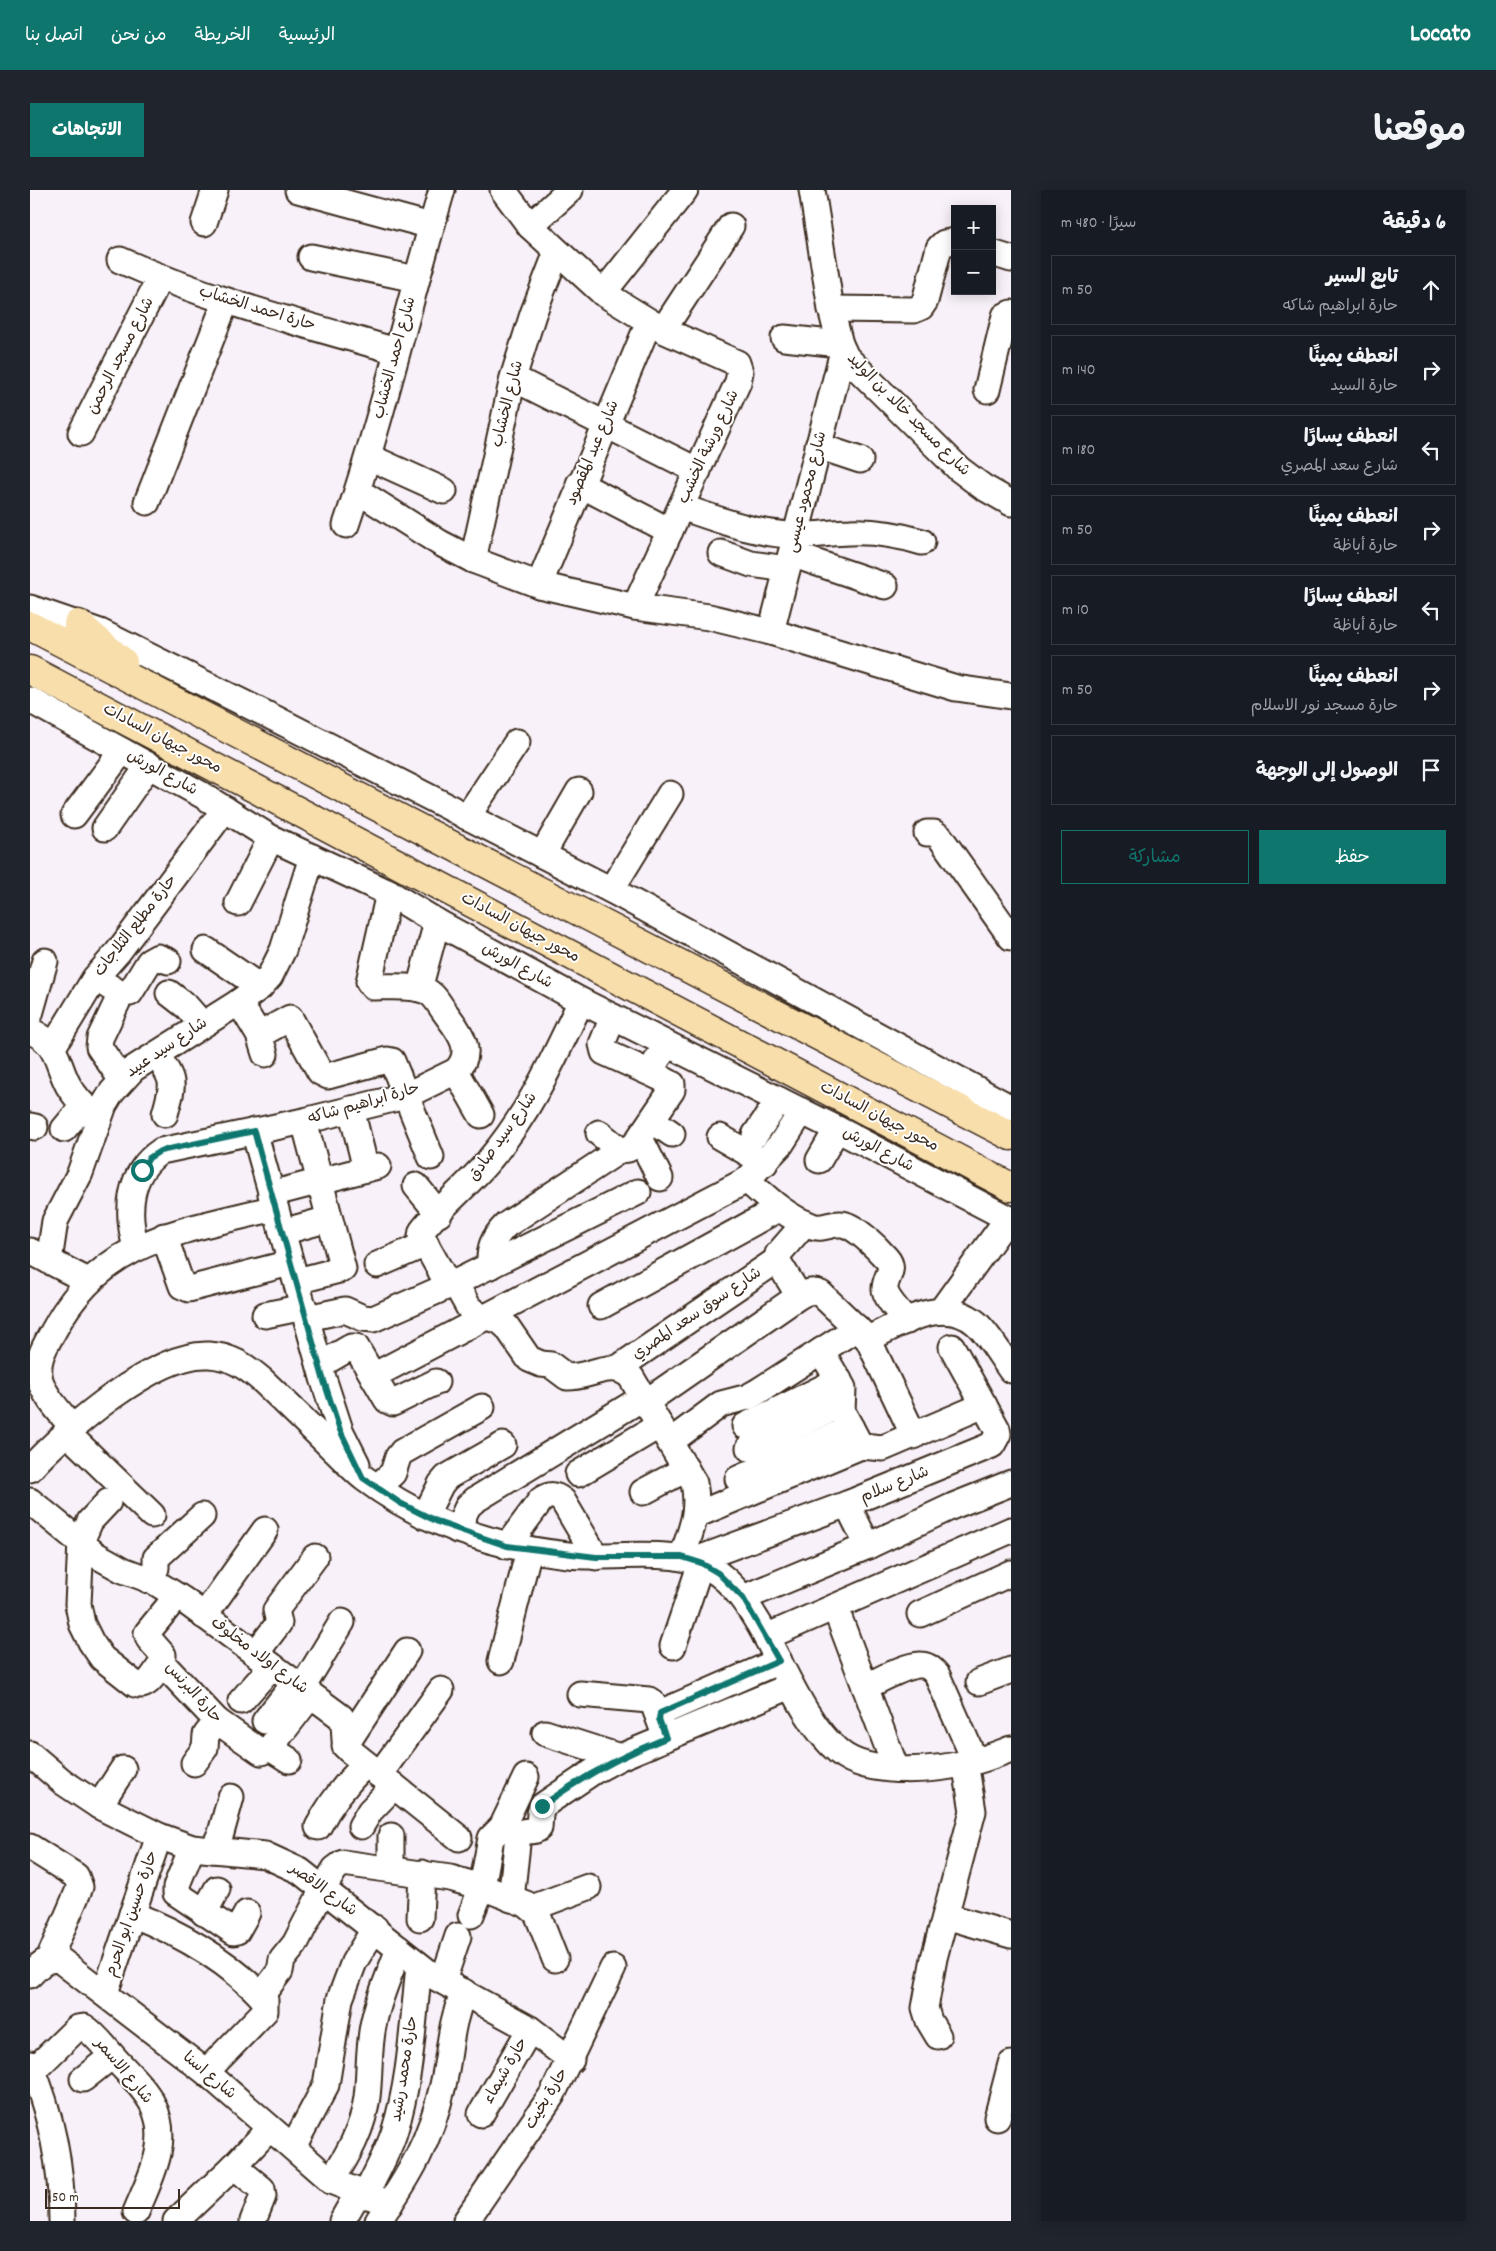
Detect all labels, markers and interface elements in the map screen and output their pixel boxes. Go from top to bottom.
text: Locato [1410,18,1471,52]
text: اتصل بنا [25,24,83,49]
text: من نحن [111,24,167,49]
text: الخريطة [195,24,251,49]
text: الرئيسية [279,24,335,49]
button: الاتجاهات [30,103,144,157]
text: موقعنا [1373,108,1466,158]
map controls [951,205,996,295]
button: + [951,205,996,250]
text: 6 دقيقة [1382,209,1446,239]
text: سيرًا · 480 m [1061,212,1136,235]
button: − [951,250,996,295]
text: تابع السير [1326,265,1398,292]
icon: ahead [1417,276,1445,304]
text: 50 m [1062,279,1093,302]
street label: حارة احمد الخشاب [196,280,318,338]
street label: شارع مسجد الرحمن [82,293,160,419]
street label: شارع احمد الخشاب [368,294,422,422]
text: حارة ابراهيم شاكه [1283,295,1398,318]
text: انعطف يمينًا [1309,345,1398,372]
street label: شارع مسجد خالد بن الوليد [841,348,975,482]
icon: right [1417,356,1445,384]
street label: شارع الخشاب [486,358,530,450]
text: 140 m [1062,359,1096,382]
text: حارة السيد [1330,375,1398,398]
street label: شارع ورشة الخشب [672,386,746,508]
street label: شارع عبد المقصود [560,397,626,509]
text: انعطف يسارًا [1304,425,1398,452]
street label: شارع محمود عيسى [781,429,833,555]
icon: left [1417,436,1445,464]
text: 180 m [1062,439,1095,462]
text: شارع سعد المصري [1281,455,1398,478]
text: انعطف يمينًا [1309,505,1398,532]
icon: right [1417,516,1445,544]
text: 50 m [1062,519,1093,542]
text: حارة أباظة [1333,535,1398,558]
text: انعطف يسارًا [1304,585,1398,612]
icon: left [1417,596,1445,624]
text: 10 m [1062,599,1089,622]
text: حارة أباظة [1333,615,1398,638]
text: انعطف يمينًا [1309,665,1398,692]
icon: right [1417,676,1445,704]
text: 50 m [1062,679,1093,702]
text: حارة مسجد نور الاسلام [1251,695,1398,718]
street label: محور جيهان السادات [98,698,226,780]
street label: شارع الورش [122,744,202,802]
icon: arrive [1417,756,1445,784]
text: الوصول إلى الوجهة [1256,759,1398,786]
button: مشاركة [1061,830,1249,884]
button: حفظ [1259,830,1446,884]
street label: حارة مطلع الثلاجات [89,870,183,982]
street label: محور جيهان السادات [456,887,584,969]
street label: شارع الورش [477,937,557,995]
street label: شارع سيد عبيد [122,1012,212,1084]
street label: محور جيهان السادات [815,1076,943,1158]
street label: حارة ابراهيم شاكه [305,1077,423,1131]
street label: شارع سيد صادق [463,1088,543,1186]
street label: شارع الورش [838,1122,918,1178]
route start [131,1159,154,1182]
street label: شارع سوق سعد المصري [628,1262,766,1366]
street label: شارع سلام [857,1461,933,1509]
street label: شارع اولاد مخلوف [205,1612,313,1700]
street label: حارة البرنس [159,1657,227,1729]
route end [531,1795,554,1818]
street label: حارة حسين ابو الحرم [100,1848,164,1980]
street label: شارع الاقصر [283,1856,362,1923]
street label: حارة محمد رشيد [385,2014,425,2124]
street label: شارع الاسمر [87,2031,158,2109]
street label: حارة شيماء [478,2034,534,2108]
street label: شارع اسنا [177,2047,241,2105]
street label: حارة بخيت [520,2064,574,2134]
scale bar [45,2186,180,2209]
text: 50 m [52,2188,79,2208]

